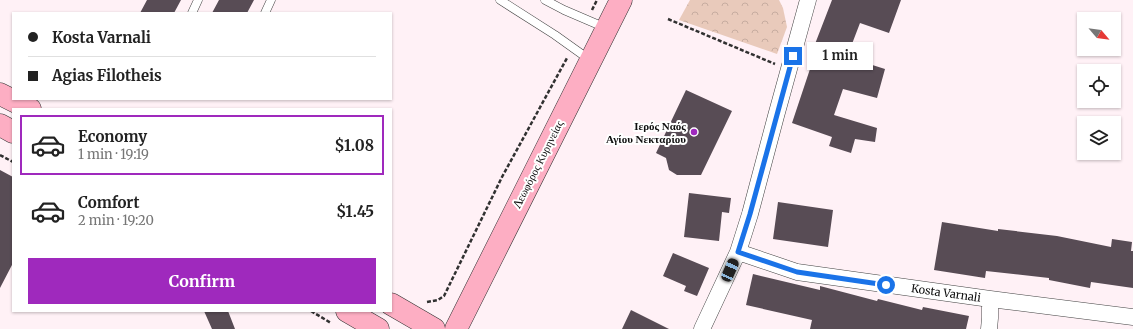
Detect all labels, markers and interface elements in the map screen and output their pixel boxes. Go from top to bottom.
north arrow [1077,12,1121,56]
map controls [1077,12,1121,160]
text: Kosta Varnali [52,28,151,47]
callout: 1 min [807,42,873,70]
route end [784,47,802,65]
text: 1 min [822,47,858,64]
button: locate [1077,64,1121,108]
text: Agias Filotheis [52,66,162,85]
button: layers [1077,116,1121,160]
street label: Λεωφόρος Κυρηνείας [509,117,566,211]
place label: Ιερός Ναός Αγίου Νεκταρίου [606,119,686,146]
icon: car [30,127,66,163]
text: Economy [78,127,147,146]
marker: Ιερός Ναός Αγίου Νεκταρίου [689,127,699,137]
text: $1.08 [335,136,374,155]
text: 1 min · 19:19 [78,146,149,163]
icon: car [30,193,66,229]
text: Comfort [78,193,139,212]
text: $1.45 [336,202,374,221]
text: 2 min · 19:20 [78,212,154,229]
car [720,257,740,283]
button: Confirm [28,258,376,304]
route start [877,276,895,294]
street label: Kosta Varnali [910,281,982,305]

